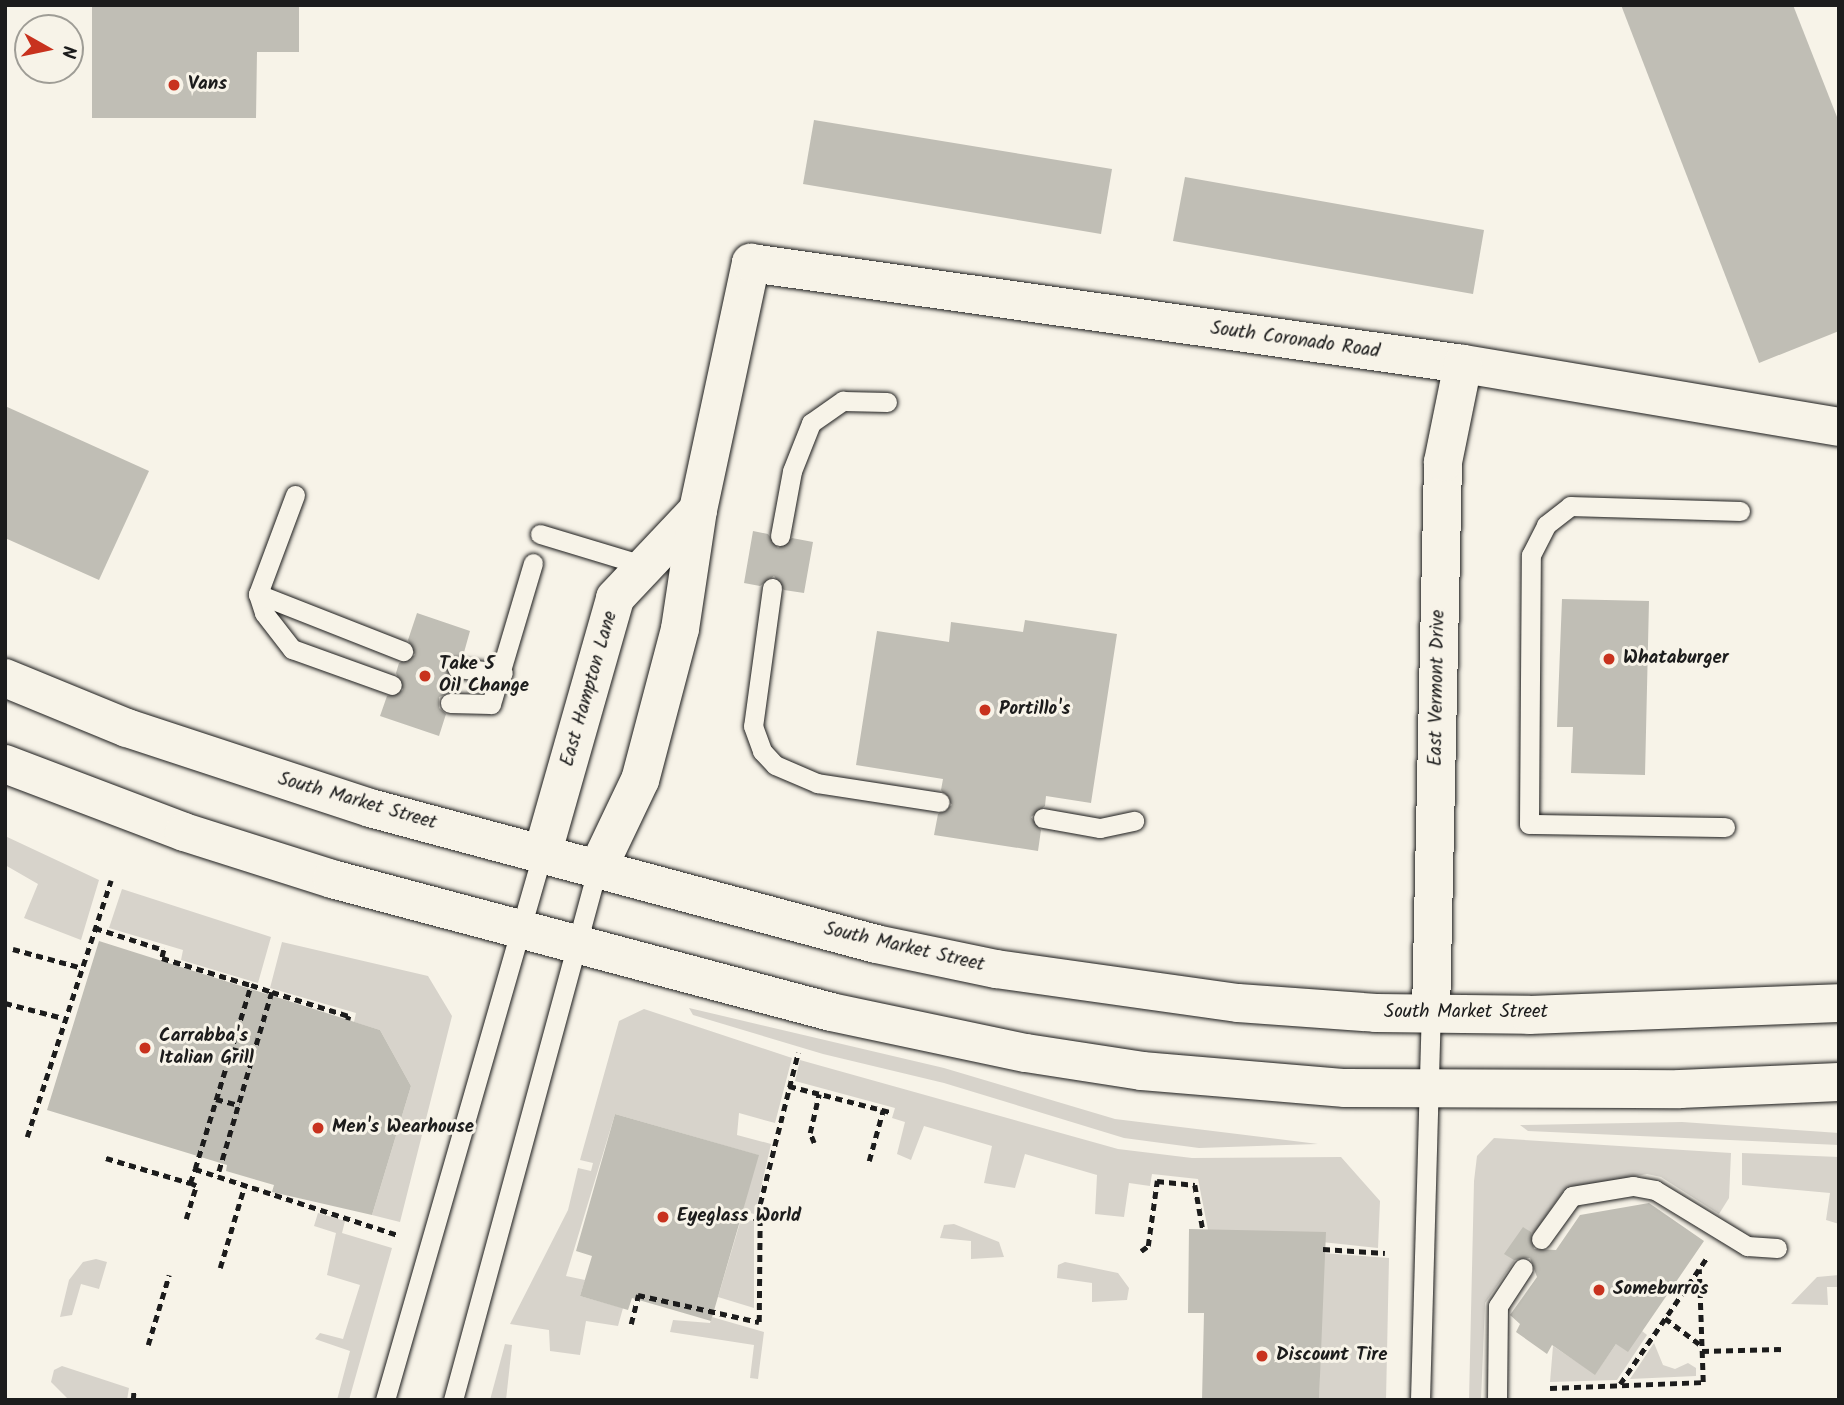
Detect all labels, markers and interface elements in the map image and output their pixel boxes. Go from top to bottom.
north arrow [14,14,84,84]
text: N [52,44,84,60]
place label: Vans [188,74,227,96]
marker: Vans [166,77,182,93]
street label: South Coronado Road [1209,318,1381,364]
street label: East Hampton Lane [557,609,623,769]
street label: East Vermont Drive [1425,610,1451,766]
place label: Whataburger [1623,648,1729,670]
marker: Whataburger [1601,651,1617,667]
place label: Take 5 Oil Change [439,654,529,698]
marker: Take 5 Oil Change [417,668,433,684]
place label: Portillo's [999,699,1070,721]
marker: Portillo's [977,702,993,718]
street label: South Market Street [275,768,439,836]
street label: South Market Street [822,918,986,978]
street label: South Market Street [1384,1002,1548,1024]
place label: Carrabba's Italian Grill [159,1026,254,1070]
marker: Carrabba's Italian Grill [137,1040,153,1056]
place label: Men's Wearhouse [332,1117,474,1139]
marker: Men's Wearhouse [310,1120,326,1136]
place label: Eyeglass World [677,1206,801,1228]
marker: Eyeglass World [655,1209,671,1225]
place label: Someburros [1613,1279,1708,1301]
marker: Someburros [1591,1282,1607,1298]
place label: Discount Tire [1276,1345,1387,1367]
marker: Discount Tire [1254,1348,1270,1364]

